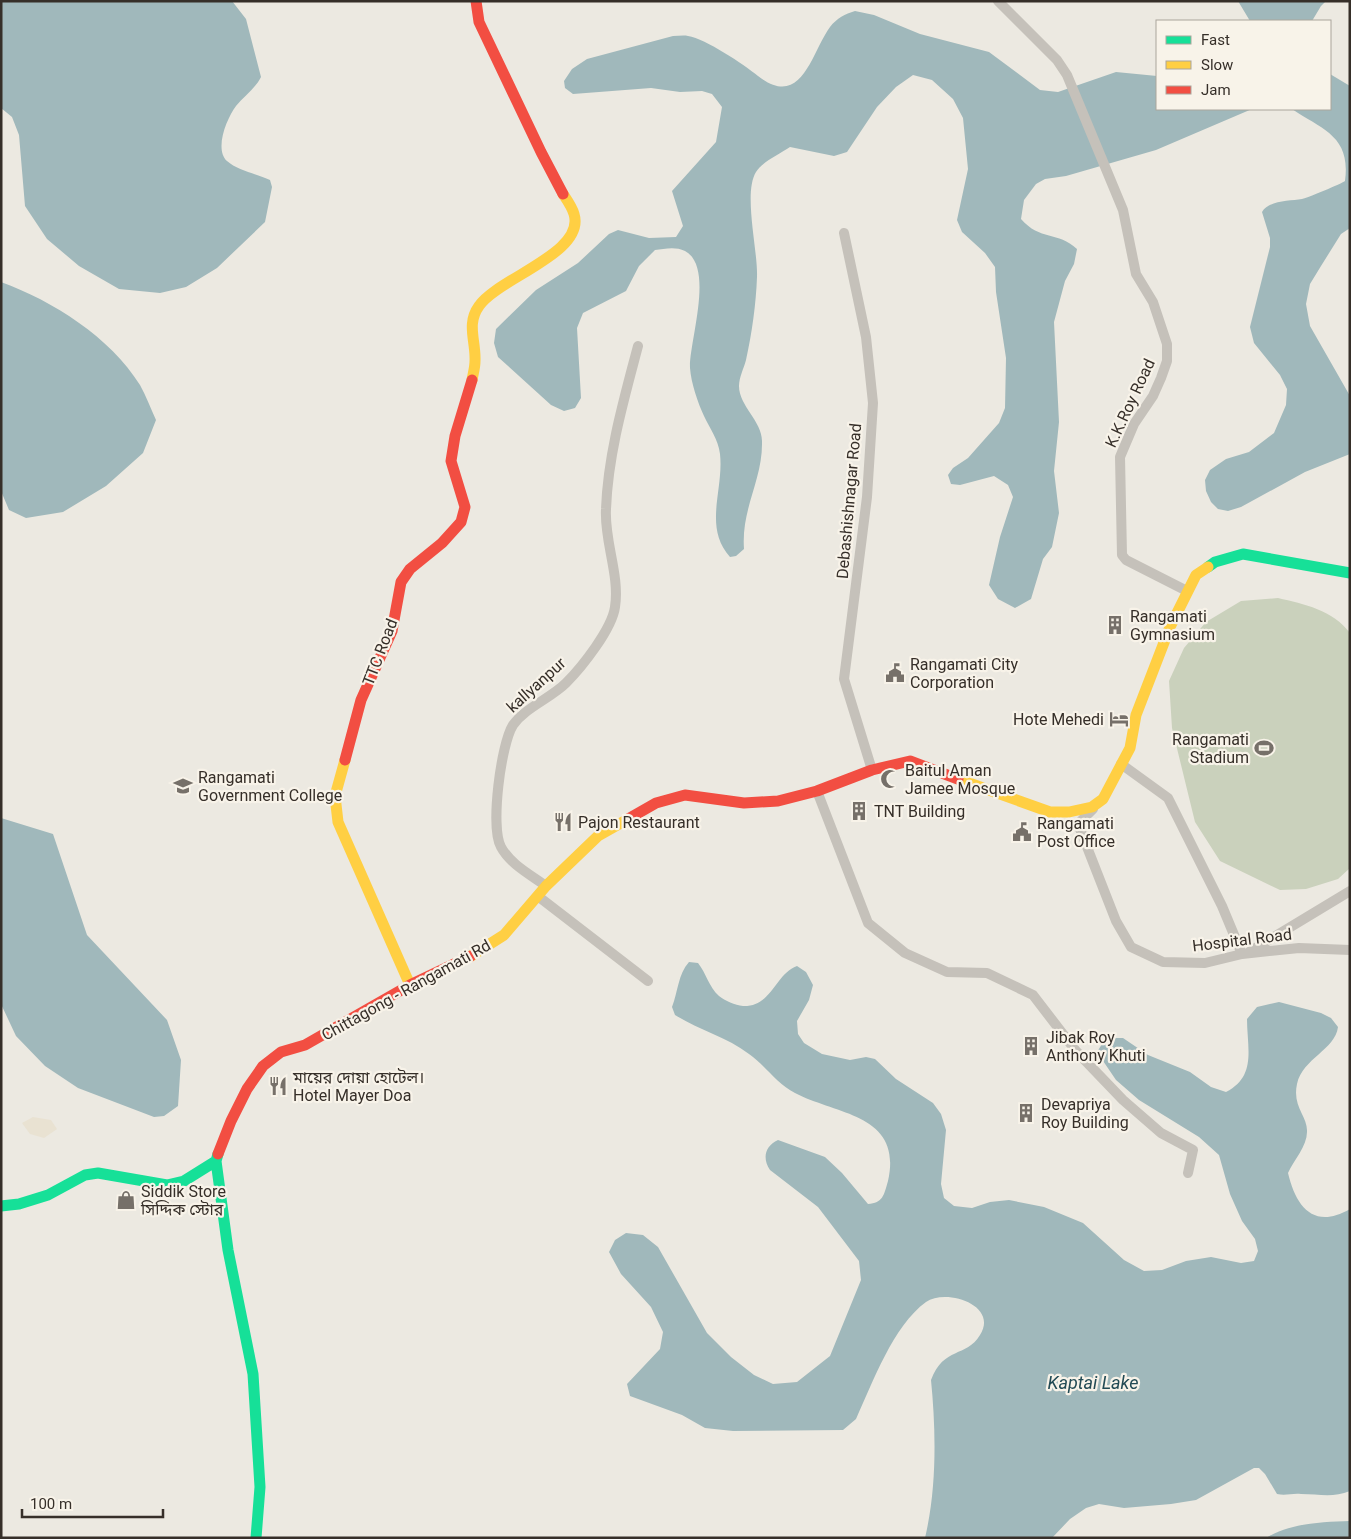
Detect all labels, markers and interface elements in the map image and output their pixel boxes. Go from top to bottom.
legend [1156,20,1331,110]
text: Fast [1201,31,1230,49]
text: Slow [1201,56,1233,74]
text: Jam [1201,81,1231,99]
street label: K.K.Roy Road [1101,356,1159,450]
street label: Debashishnagar Road [833,422,865,580]
place label: Rangamati Gymnasium [1130,607,1215,644]
building icon: Rangamati Gymnasium [1104,614,1126,636]
street label: TTC Road [359,616,401,688]
street label: kallyanpur [503,653,570,716]
place label: Rangamati City Corporation [910,655,1018,692]
public building icon: Rangamati City Corporation [884,662,906,684]
hotel icon: Hote Mehedi [1108,708,1130,730]
place label: Hote Mehedi [1013,710,1104,729]
place label: Rangamati Stadium [1172,730,1249,767]
sports icon: Rangamati Stadium [1253,737,1275,759]
place label: Baitul Aman Jamee Mosque [905,761,1015,798]
place label: Rangamati Government College [198,768,342,805]
mosque icon: Baitul Aman Jamee Mosque [879,768,901,790]
school or university icon: Rangamati Government College [172,775,194,797]
building icon: TNT Building [848,800,870,822]
place label: TNT Building [874,802,965,821]
restaurant icon: Pajon Restaurant [552,811,574,833]
place label: Pajon Restaurant [578,813,700,832]
place label: Rangamati Post Office [1037,814,1115,851]
public building icon: Rangamati Post Office [1011,821,1033,843]
street label: Hospital Road [1191,924,1293,956]
street label: Chittagong - Rangamati Rd [318,936,494,1044]
place label: Jibak Roy Anthony Khuti [1046,1028,1146,1065]
building icon: Jibak Roy Anthony Khuti [1020,1035,1042,1057]
place label: মায়ের দোয়া হোটেল। Hotel Mayer Doa [292,1068,424,1105]
restaurant icon: মায়ের দোয়া হোটেল। Hotel Mayer Doa [267,1075,289,1097]
place label: Devapriya Roy Building [1041,1095,1129,1132]
building icon: Devapriya Roy Building [1015,1102,1037,1124]
place label: Siddik Store সিদ্দিক স্টোর [140,1182,226,1219]
shop icon: Siddik Store সিদ্দিক স্টোর [115,1189,137,1211]
water label: Kaptai Lake [1048,1372,1138,1393]
scale bar [22,1486,164,1518]
text: 100 m [30,1495,72,1513]

